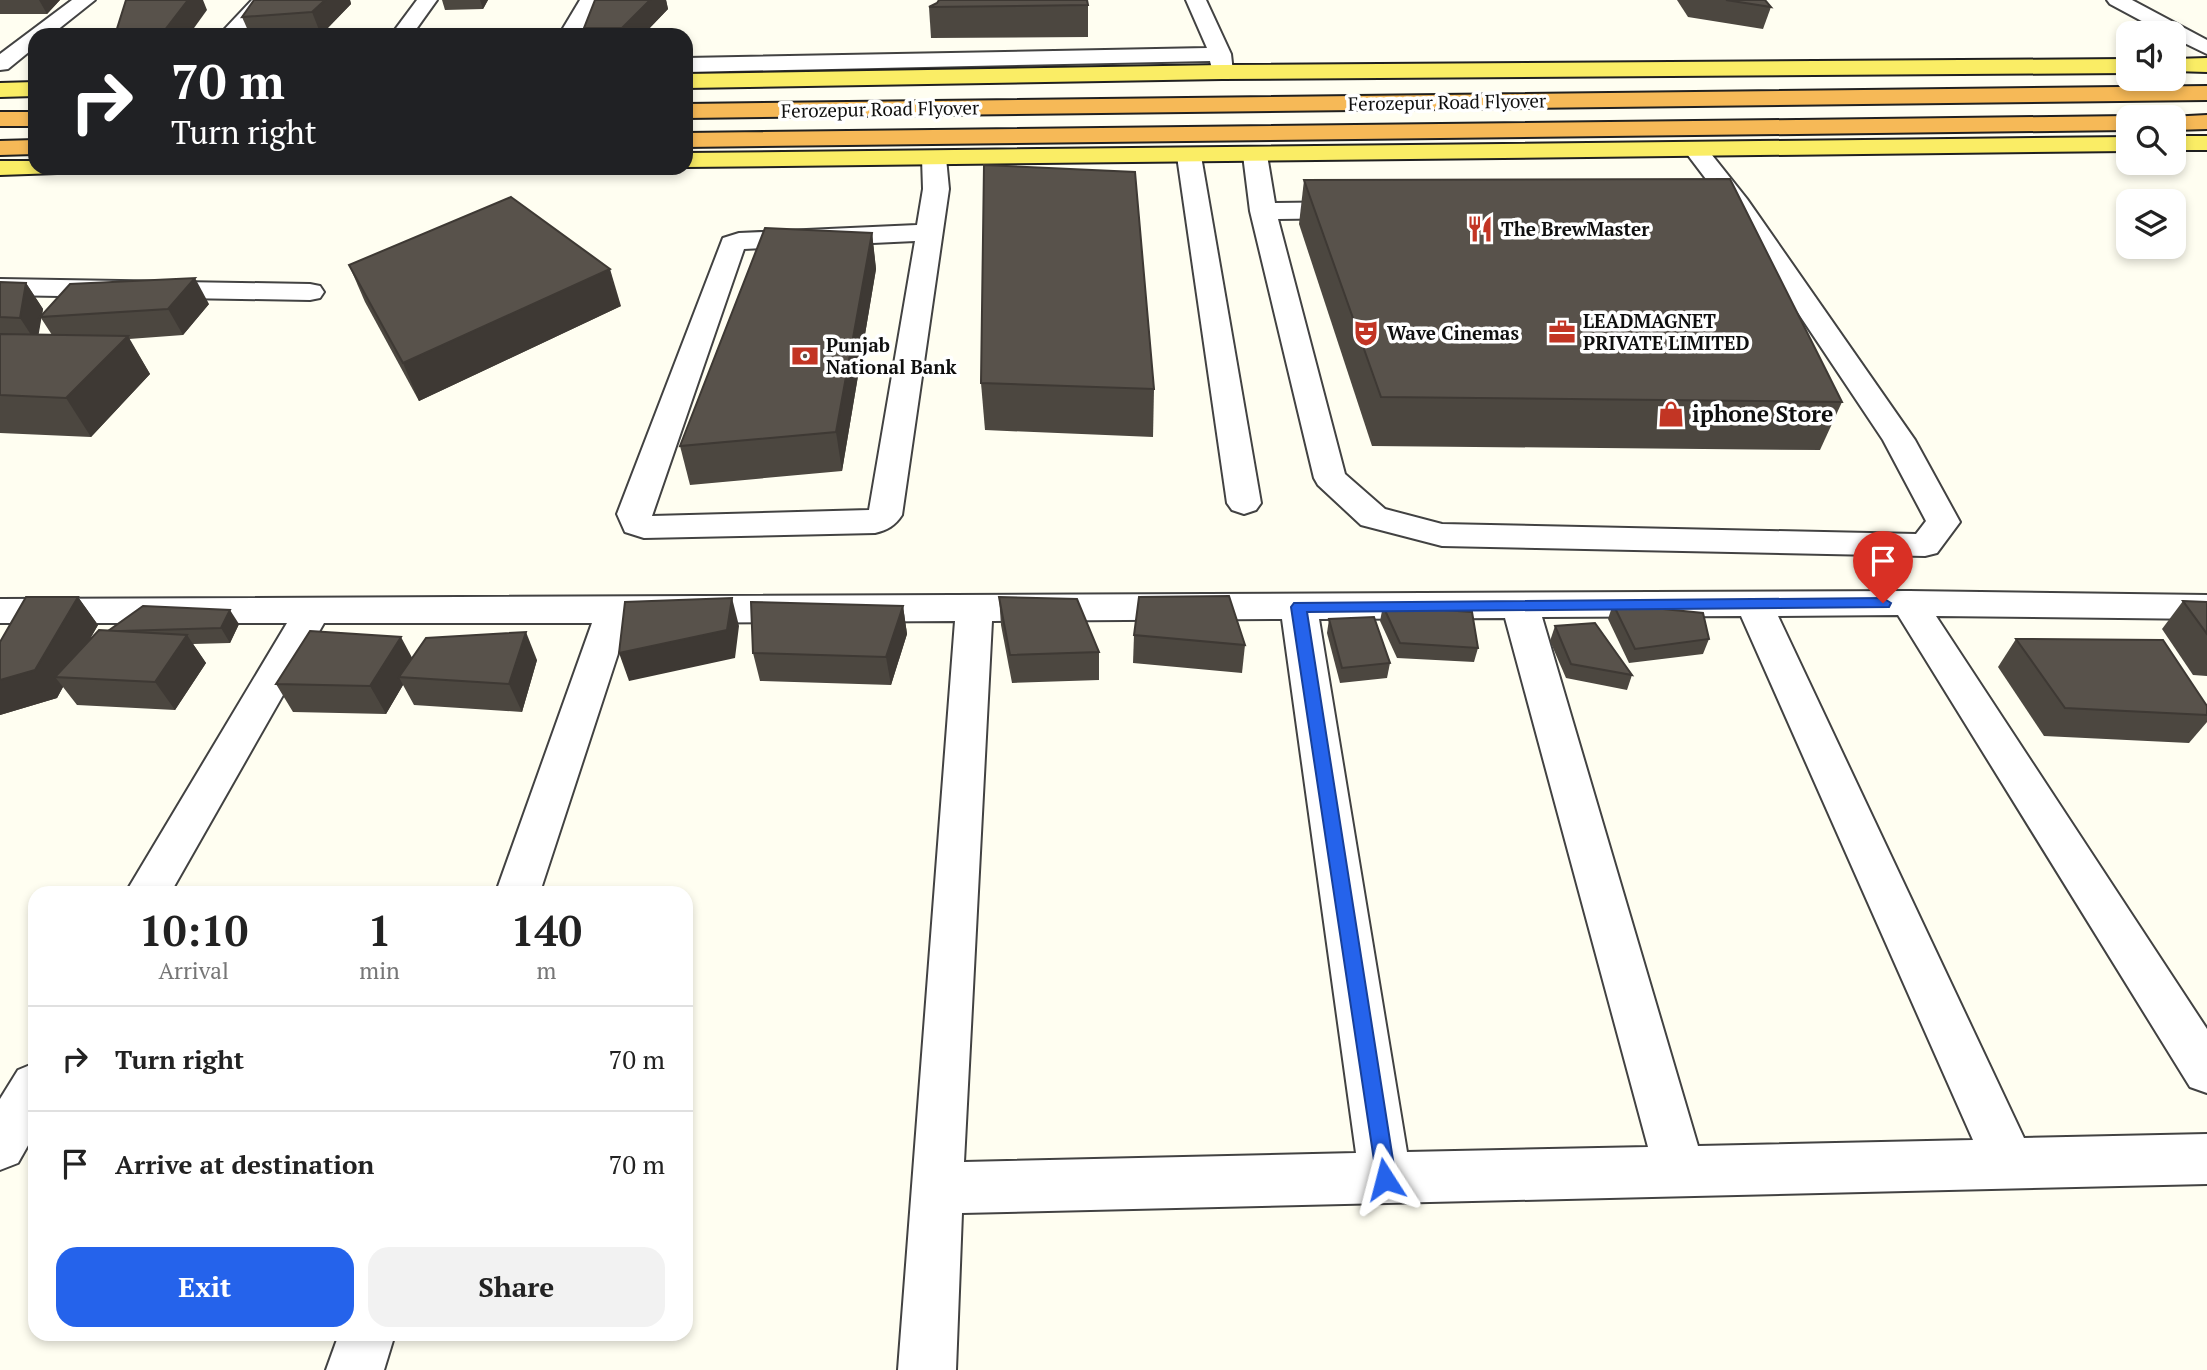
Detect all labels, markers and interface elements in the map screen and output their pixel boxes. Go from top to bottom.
map controls [2116,21,2186,259]
button: sound [2116,21,2186,91]
text: 70 m [171,48,285,113]
icon: right [56,56,147,147]
street label: Ferozepur Road Flyover [1348,87,1547,116]
street label: Ferozepur Road Flyover [781,94,980,123]
button: search [2116,105,2186,175]
text: Turn right [171,111,317,153]
button: layers [2116,189,2186,259]
restaurant icon: The BrewMaster [1465,214,1495,244]
place label: The BrewMaster [1501,216,1650,241]
place label: LEADMAGNET PRIVATE LIMITED [1583,308,1749,355]
office icon: LEADMAGNET PRIVATE LIMITED [1547,317,1577,347]
theatre icon: Wave Cinemas [1351,318,1381,348]
place label: Wave Cinemas [1387,320,1519,345]
place label: Punjab National Bank [826,332,958,379]
bank icon: Punjab National Bank [790,341,820,371]
place label: iphone Store [1692,398,1833,429]
shop icon: iphone Store [1656,399,1686,429]
pin [1853,531,1913,603]
icon: arrive [1864,542,1902,580]
text: 10:10 [139,902,248,958]
text: 1 [368,902,391,958]
text: 140 [511,902,582,958]
text: Arrival [158,955,229,986]
text: min [359,955,400,986]
text: m [536,955,556,986]
icon: right [56,1040,94,1078]
text: Turn right [115,1042,244,1076]
text: 70 m [609,1042,665,1076]
position arrow [1348,1142,1422,1216]
icon: arrive [56,1145,94,1183]
text: Arrive at destination [115,1147,374,1181]
text: 70 m [609,1147,665,1181]
button: Exit [56,1247,354,1327]
button: Share [368,1247,665,1327]

